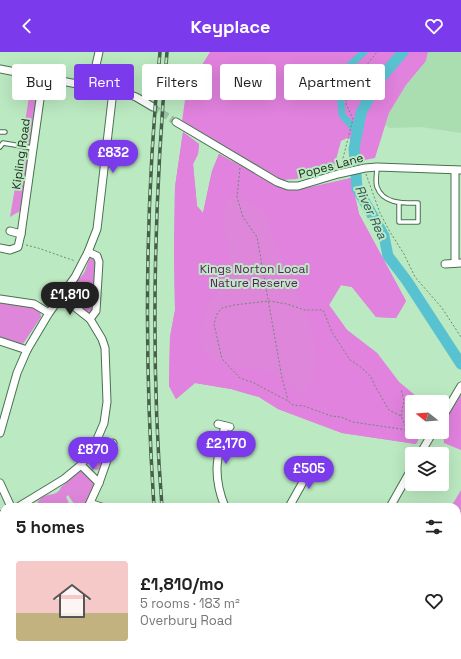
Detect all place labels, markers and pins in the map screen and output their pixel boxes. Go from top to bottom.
pin: £832 [89,140,137,174]
pin: £1,810 [37,282,103,316]
pin: £2,170 [193,431,259,465]
pin: £870 [69,437,117,471]
pin: £505 [285,456,333,490]

